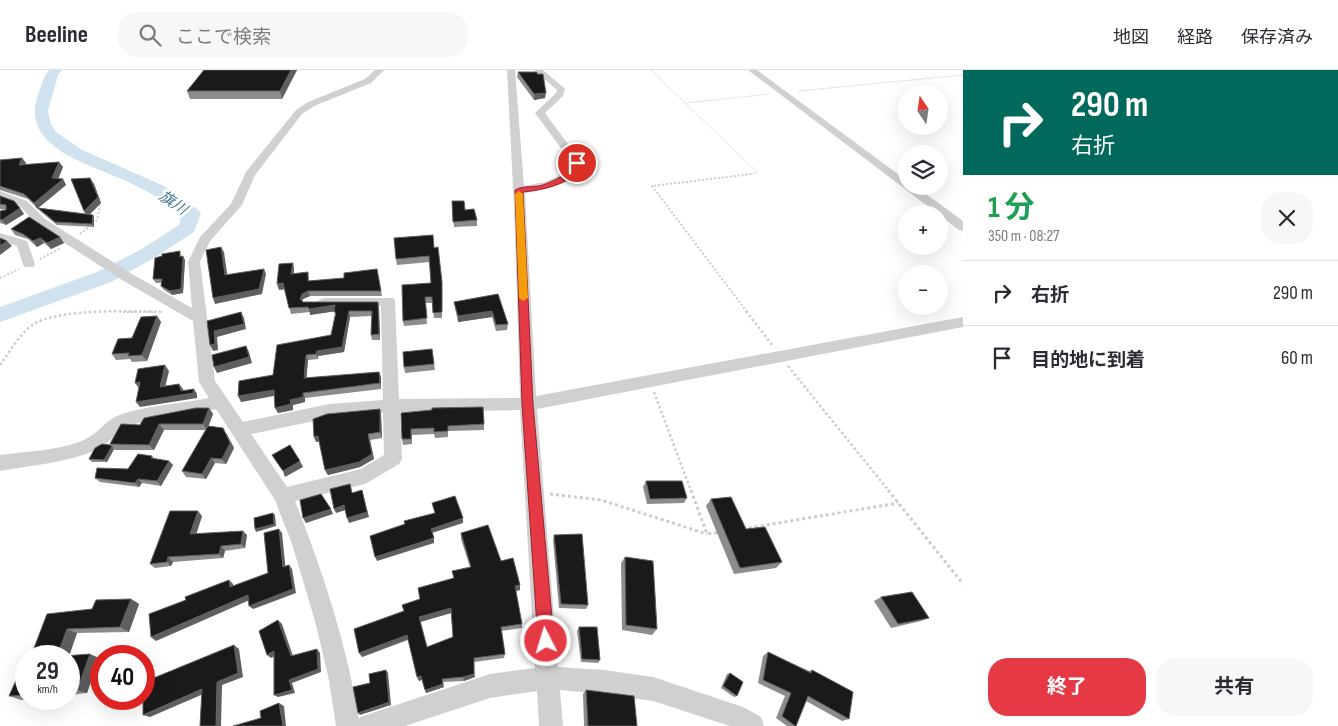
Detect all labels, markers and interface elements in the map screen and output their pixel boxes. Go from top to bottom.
search box [118,12,468,57]
text: Beeline [25,20,88,49]
icon: search [136,21,164,49]
text: ここで検索 [176,26,271,49]
text: 地図 [1113,27,1149,48]
text: 経路 [1177,27,1213,48]
text: 保存済み [1241,27,1313,48]
text: 290 m [1071,84,1148,127]
north arrow [898,85,948,135]
map controls [898,85,948,315]
icon: right [988,90,1053,155]
text: 右折 [1071,133,1115,160]
pin [556,142,598,184]
button: layers [898,145,948,195]
icon: arrive [563,149,591,177]
water label: 旗川 [155,187,192,220]
text: 1 分 [988,190,1034,226]
button: close [1261,192,1313,244]
button: + [898,205,948,255]
text: 350 m · 08:27 [988,227,1060,246]
button: − [898,265,948,315]
icon: right [988,279,1016,307]
text: 290 m [1273,282,1313,305]
text: 右折 [1031,284,1069,307]
icon: arrive [988,344,1016,372]
text: 60 m [1281,347,1313,370]
text: 目的地に到着 [1031,349,1145,372]
position arrow [519,614,571,666]
speed limit sign: 40 [90,645,155,710]
text: 29 [36,656,59,687]
button: 終了 [988,658,1146,716]
button: 共有 [1156,658,1313,716]
text: km/h [37,682,58,697]

